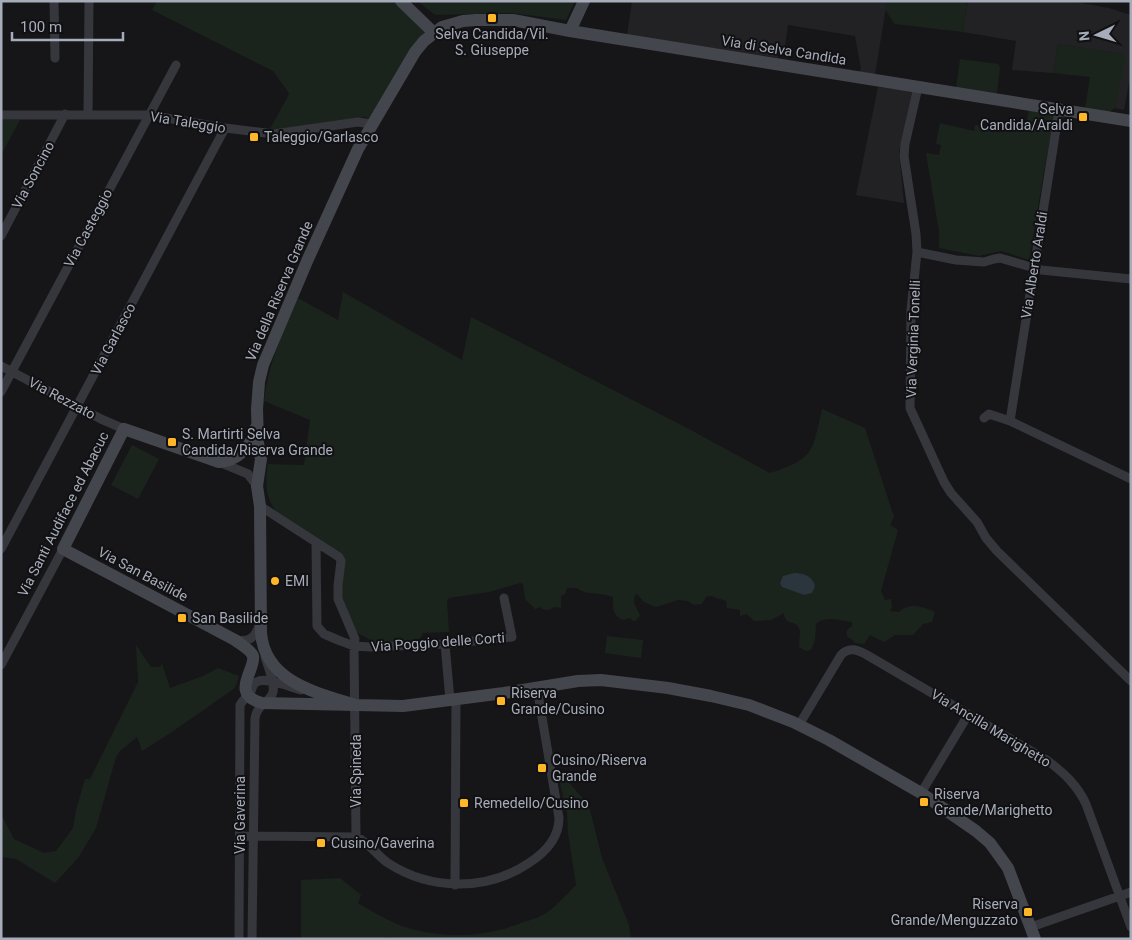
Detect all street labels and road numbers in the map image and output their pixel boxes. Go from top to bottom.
street label: Via di Selva Candida [720,32,848,68]
street label: Via Taleggio [149,108,227,136]
street label: Via Soncino [9,139,57,211]
street label: Via Casteggio [61,186,115,270]
street label: Via Alberto Araldi [1018,210,1050,320]
street label: Via della Riserva Grande [242,219,316,363]
street label: Via Verginia Tonelli [903,280,923,398]
street label: Via Garlasco [87,300,139,378]
street label: Via Rezzato [26,374,98,422]
street label: Via Santi Audiface ed Abacuc [14,429,112,599]
street label: Via San Basilide [95,544,191,604]
street label: Via Poggio delle Corti [371,629,505,655]
street label: Via Ancilla Marighetto [928,686,1054,770]
street label: Via Spineda [348,734,364,808]
street label: Via Gaverina [232,776,248,854]

